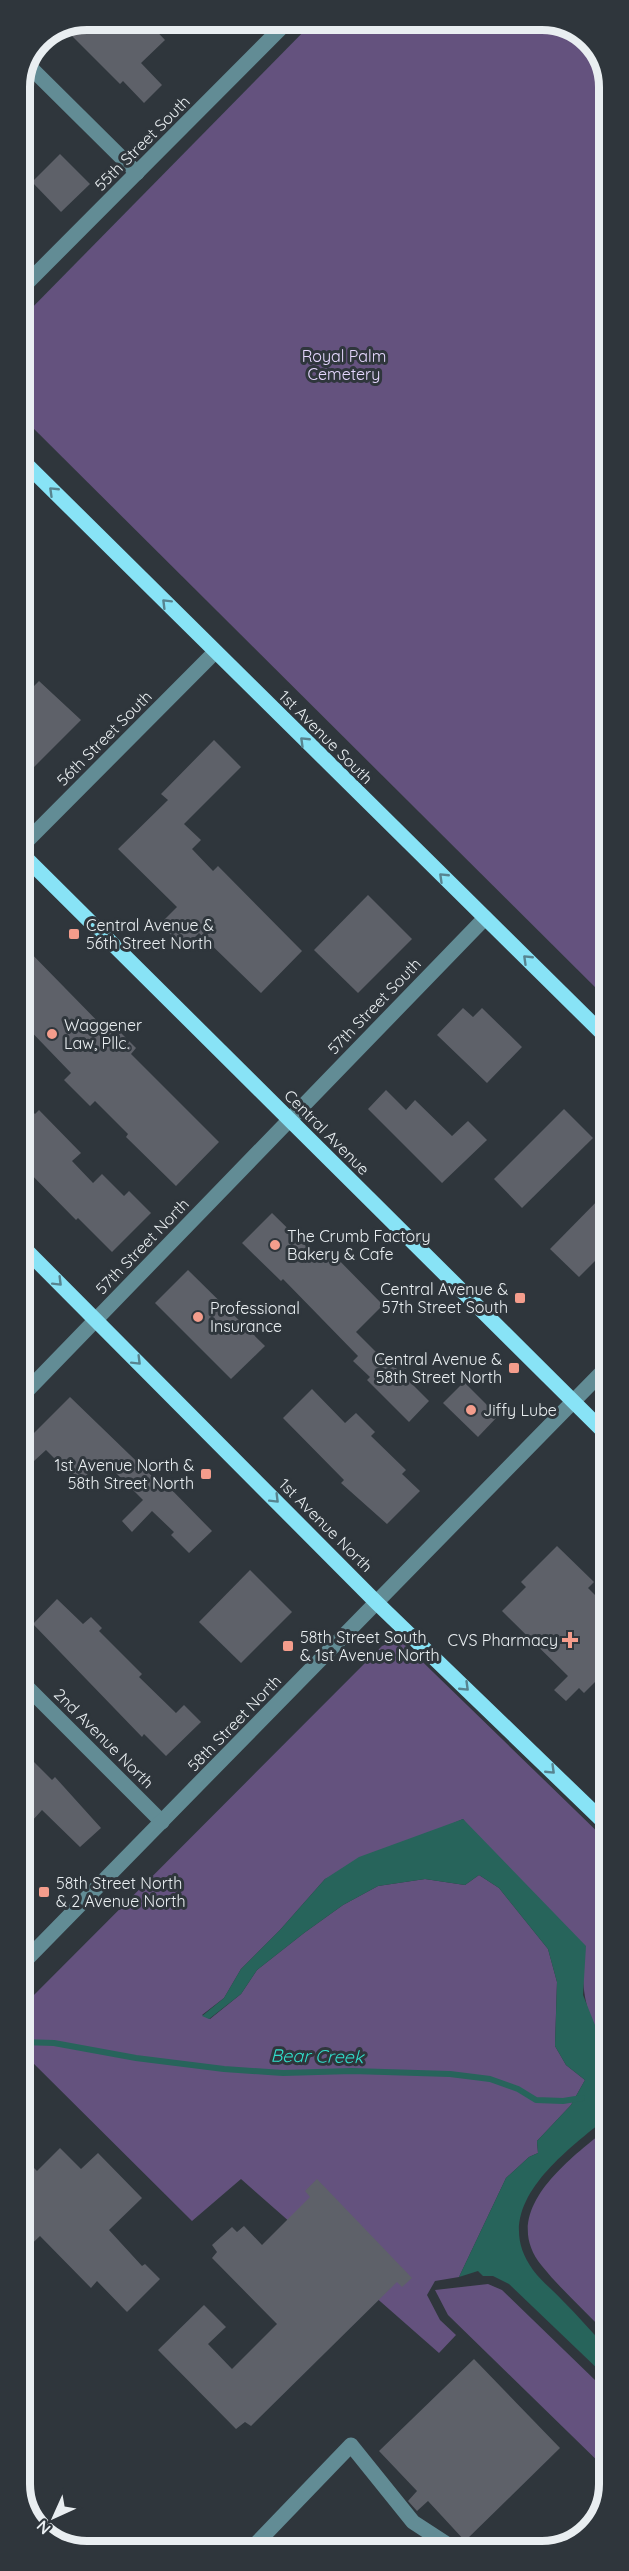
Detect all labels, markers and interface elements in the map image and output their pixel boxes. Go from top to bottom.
street label: 55th Street South [90,91,194,195]
park label: Royal Palm Cemetery [302,346,386,384]
one-way arrow [50,487,60,498]
one-way arrow [162,600,173,611]
street label: 56th Street South [52,686,156,790]
street label: 1st Avenue South [275,686,377,788]
one-way arrow [301,737,312,748]
one-way arrow [440,873,450,884]
place label: Central Avenue & 56th Street North [86,915,214,953]
marker: Central Avenue & 56th Street North [67,927,81,941]
street label: 57th Street South [323,954,425,1058]
one-way arrow [524,956,535,967]
place label: Waggener Law, Pllc. [64,1015,142,1053]
marker: Waggener Law, Pllc. [45,1027,59,1041]
street label: Central Avenue [280,1085,374,1179]
street label: 57th Street North [91,1194,193,1298]
place label: The Crumb Factory Bakery & Cafe [287,1226,431,1264]
marker: The Crumb Factory Bakery & Cafe [268,1238,282,1252]
one-way arrow [51,1274,62,1285]
place label: Central Avenue & 57th Street South [380,1279,508,1317]
marker: Central Avenue & 57th Street South [513,1291,527,1305]
place label: Professional Insurance [210,1298,300,1336]
marker: Professional Insurance [191,1310,205,1324]
place label: Central Avenue & 58th Street North [374,1349,502,1387]
one-way arrow [130,1353,141,1364]
marker: Central Avenue & 58th Street North [507,1361,521,1375]
place label: Jiffy Lube [483,1400,557,1420]
marker: Jiffy Lube [464,1403,478,1417]
place label: 1st Avenue North & 58th Street North [54,1455,194,1493]
marker: 1st Avenue North & 58th Street North [199,1467,213,1481]
street label: 1st Avenue North [275,1474,377,1576]
one-way arrow [267,1492,278,1503]
place label: 58th Street South & 1st Avenue North [300,1627,440,1665]
place label: CVS Pharmacy [448,1630,558,1650]
marker: CVS Pharmacy [563,1633,577,1647]
marker: 58th Street South & 1st Avenue North [281,1639,295,1653]
street label: 58th Street North [183,1671,285,1775]
one-way arrow [458,1680,468,1691]
street label: 2nd Avenue North [50,1684,158,1792]
one-way arrow [544,1763,555,1774]
place label: 58th Street North & 2 Avenue North [56,1873,186,1911]
marker: 58th Street North & 2 Avenue North [37,1885,51,1899]
water label: Bear Creek [270,2044,365,2068]
north arrow [24,2487,84,2547]
text: N [32,2516,55,2539]

